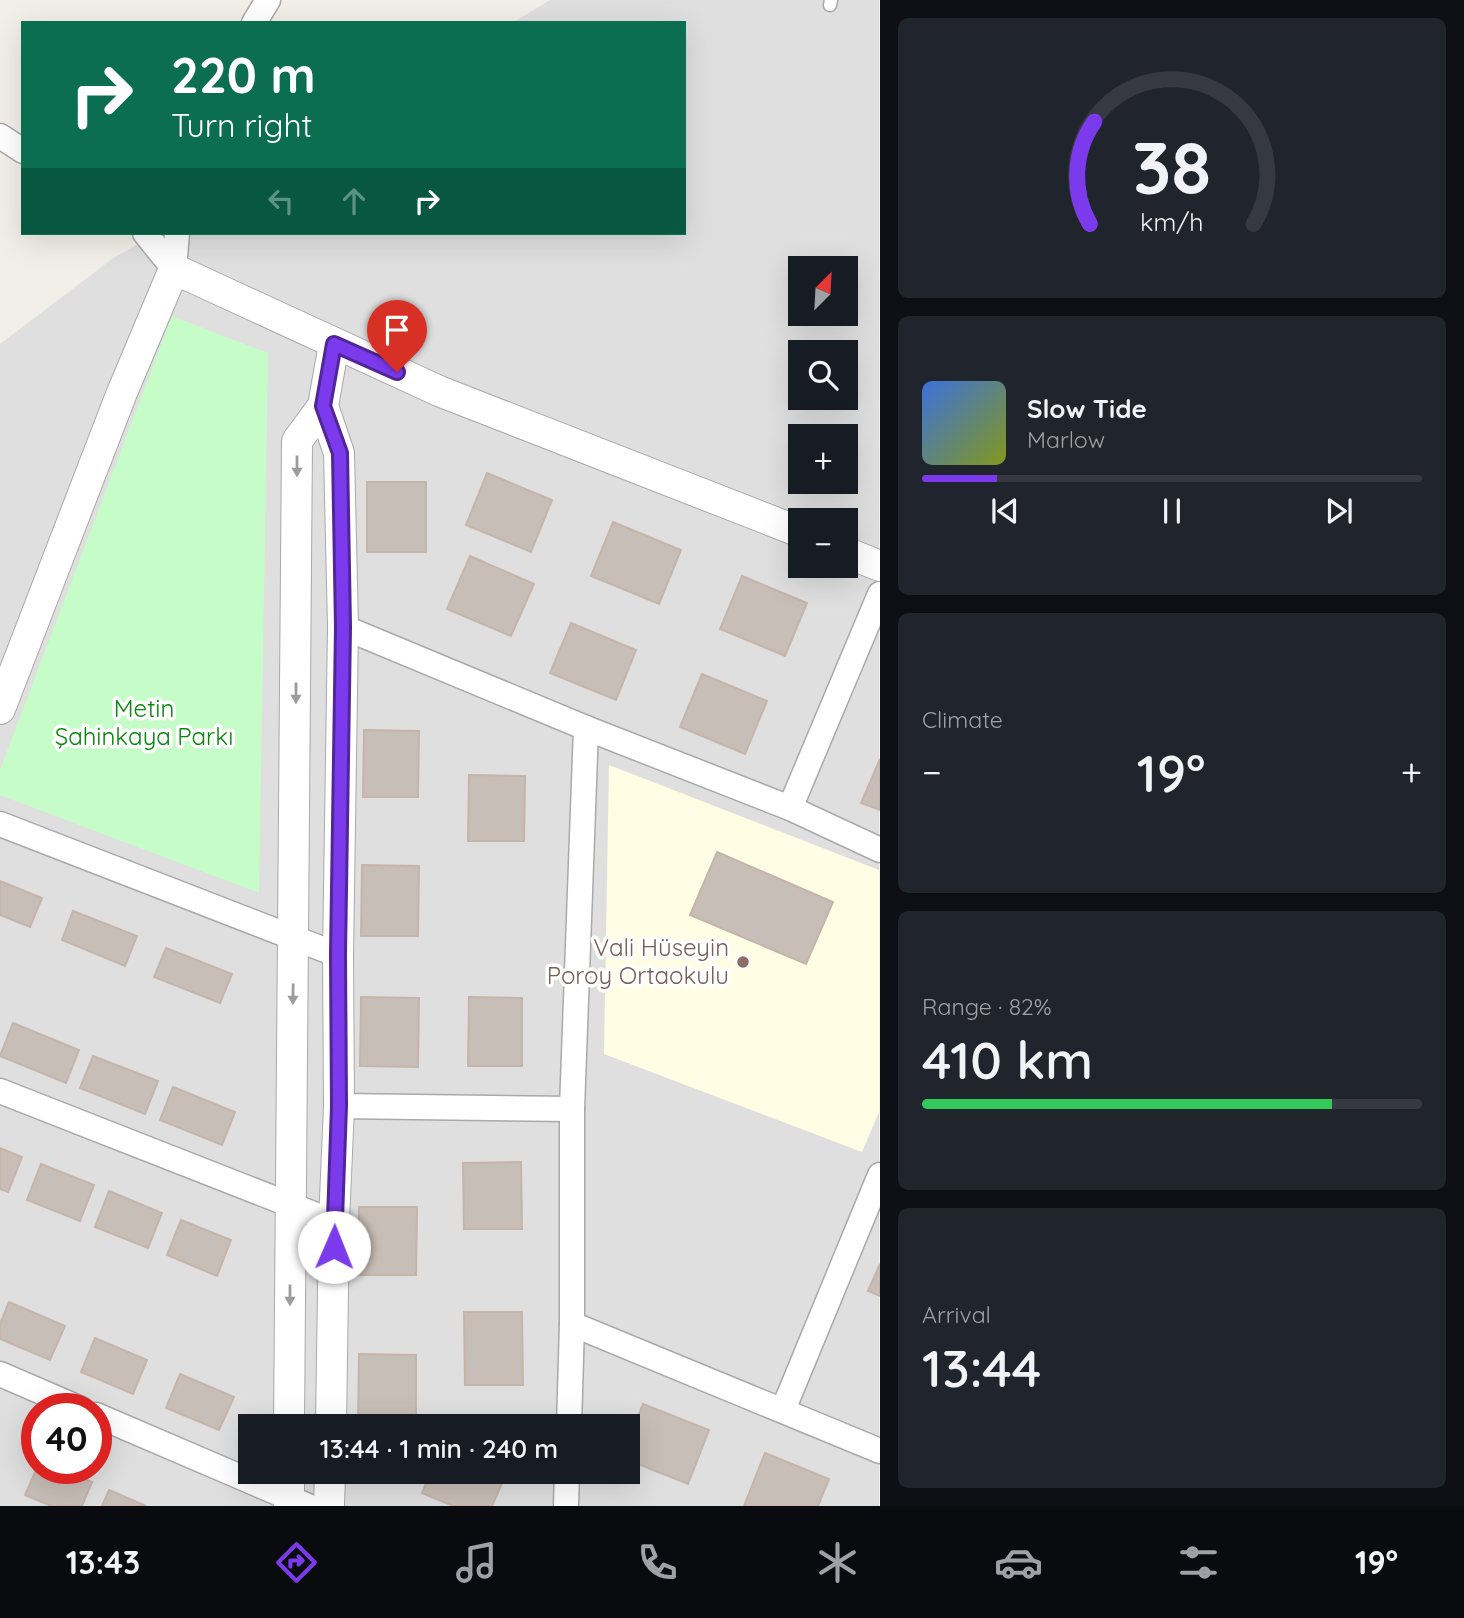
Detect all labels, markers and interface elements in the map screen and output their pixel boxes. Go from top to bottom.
text: 220 m [171,44,316,105]
icon: right [56,49,147,140]
text: Turn right [171,105,312,145]
text: 38 [1133,121,1212,212]
icon: left [262,182,300,220]
icon: ahead [335,182,373,220]
icon: right [408,182,446,220]
text: km/h [1140,206,1204,237]
north arrow [788,256,858,326]
map controls [788,256,858,578]
pin [367,300,427,372]
icon: arrive [378,311,416,349]
button: search [788,340,858,410]
text: Slow Tide [1027,392,1147,425]
button: + [788,424,858,494]
text: Marlow [1027,425,1105,454]
one-way arrow [291,455,303,477]
icon: previous [986,492,1024,530]
icon: pause [1153,492,1191,530]
icon: next [1320,492,1358,530]
button: − [788,508,858,578]
one-way arrow [290,682,302,704]
park label: Metin Şahinkaya Parkı [55,693,233,751]
text: Climate [922,705,1003,734]
text: 19° [1137,740,1206,805]
text: − [922,748,942,796]
text: + [1401,748,1422,796]
place label: Vali Hüseyin Poroy Ortaokulu [547,932,729,990]
marker: Vali Hüseyin Poroy Ortaokulu [735,954,751,970]
one-way arrow [287,983,299,1005]
text: Range · 82% [922,992,1052,1021]
text: 410 km [922,1027,1093,1092]
position arrow [297,1210,371,1284]
one-way arrow [284,1284,296,1306]
text: Arrival [922,1300,991,1329]
text: 13:44 [922,1335,1041,1400]
speed limit sign: 40 [21,1393,112,1484]
text: 13:44 · 1 min · 240 m [320,1432,558,1465]
icon: directions [272,1538,321,1587]
icon: music [452,1538,501,1587]
icon: phone [633,1538,682,1587]
icon: climate [813,1538,862,1587]
icon: car [994,1538,1043,1587]
icon: filters [1174,1538,1223,1587]
text: 13:43 [66,1542,140,1582]
text: 19° [1355,1542,1398,1582]

